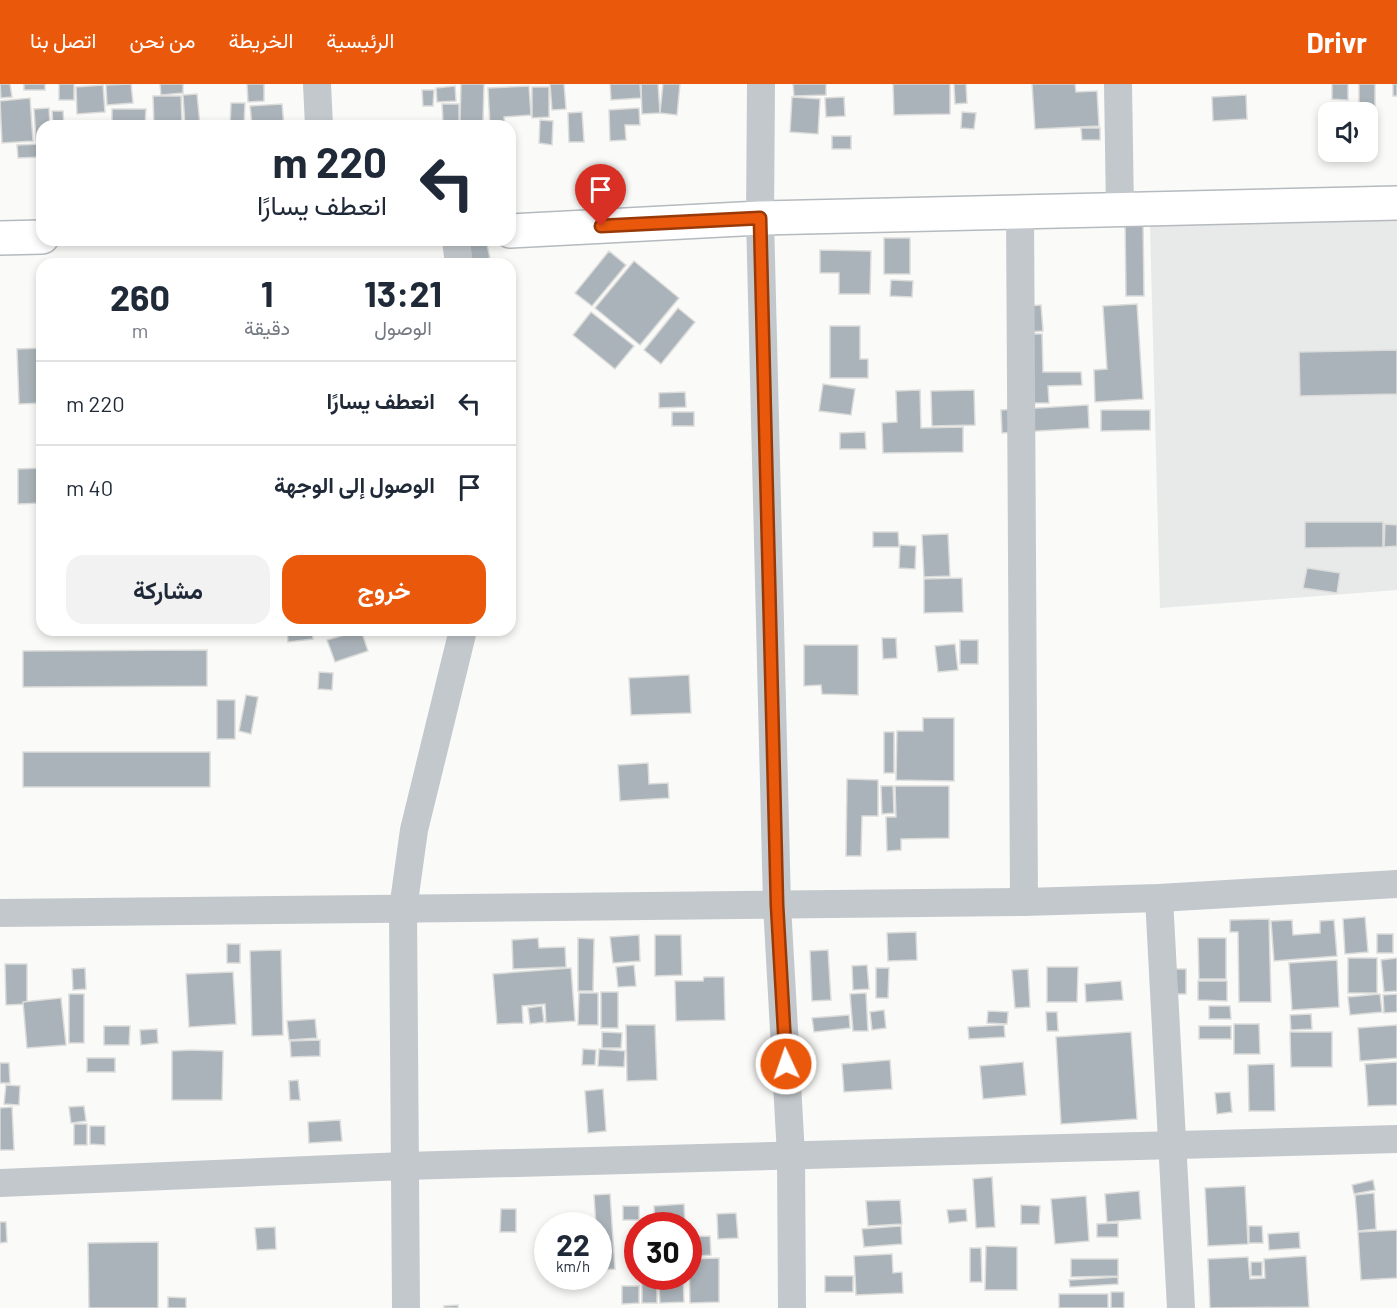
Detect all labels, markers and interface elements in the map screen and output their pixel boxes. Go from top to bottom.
text: Drivr [1307,25,1367,59]
text: اتصل بنا [30,27,96,52]
text: من نحن [129,27,195,52]
text: الخريطة [228,27,293,52]
text: الرئيسية [326,27,394,52]
map controls [1318,102,1378,162]
button: sound [1318,102,1378,162]
text: 220 m [273,136,387,186]
icon: left [408,144,486,222]
pin [575,164,626,226]
icon: arrive [584,173,617,206]
text: انعطف يسارًا [257,188,387,220]
text: 1 [261,271,273,314]
text: 13:21 [364,271,442,314]
text: 260 [110,275,170,318]
text: دقيقة [244,315,290,339]
text: الوصول [374,315,432,339]
text: m [132,318,148,342]
text: انعطف يسارًا [326,387,435,413]
icon: left [453,387,486,420]
text: 220 m [66,390,125,416]
text: الوصول إلى الوجهة [274,471,435,497]
icon: arrive [453,471,486,504]
text: 40 m [66,474,113,500]
button: مشاركة [66,555,270,624]
button: خروج [282,555,486,624]
position arrow [754,1032,818,1096]
speed limit sign: 30 [624,1212,702,1290]
text: 22 [556,1226,590,1262]
text: km/h [556,1257,590,1275]

